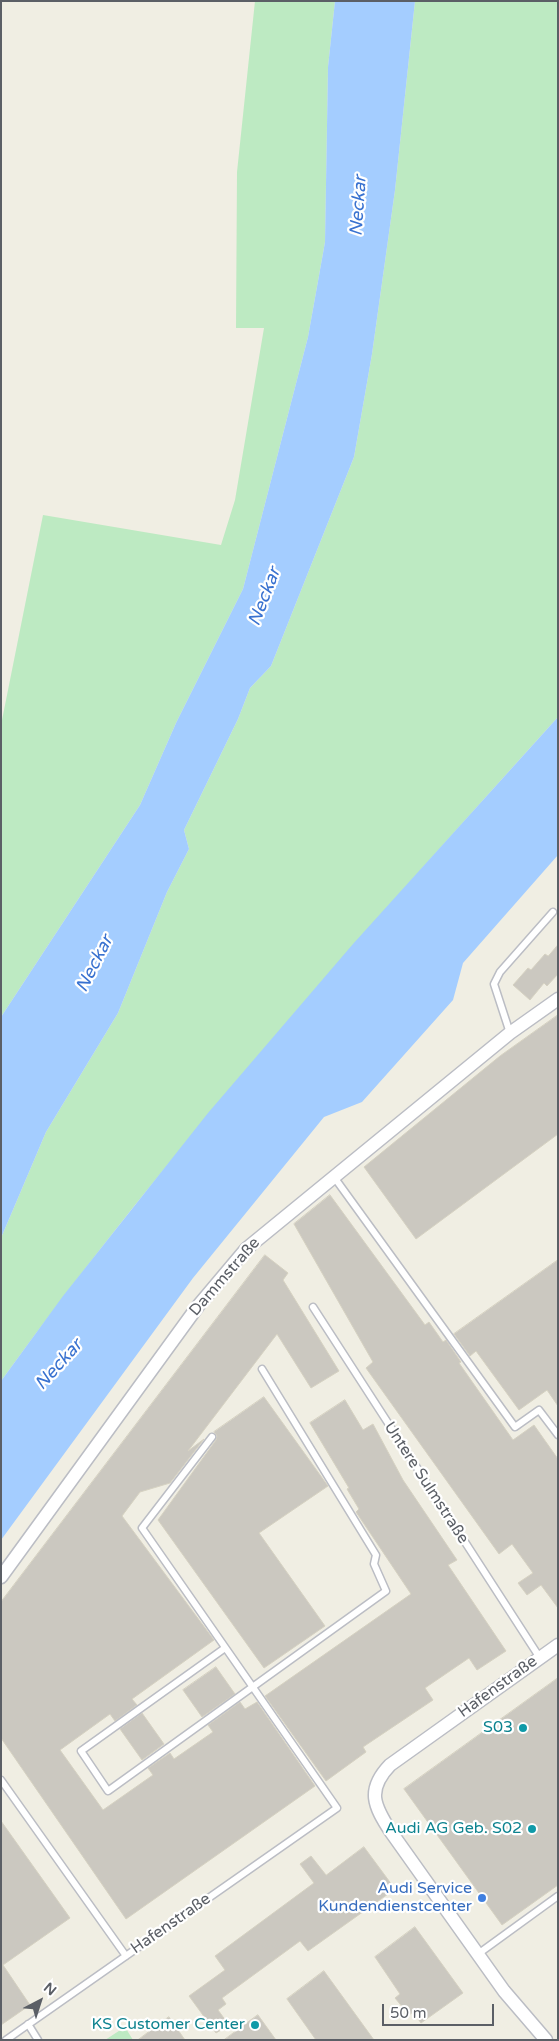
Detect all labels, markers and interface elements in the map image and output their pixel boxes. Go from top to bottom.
water label: Neckar [346,175,372,237]
water label: Neckar [244,565,286,629]
water label: Neckar [72,932,118,996]
street label: Dammstraße [186,1234,264,1320]
water label: Neckar [31,1335,87,1395]
street label: Untere Sulmstraße [379,1419,473,1547]
street label: Hafenstraße [455,1652,541,1722]
place label: S03 [483,1718,513,1738]
marker: S03 [517,1722,529,1734]
place label: Audi AG Geb. S02 [385,1819,522,1839]
marker: Audi AG Geb. S02 [526,1823,538,1835]
place label: Audi Service Kundendienstcenter [318,1879,472,1917]
street label: Hafenstraße [127,1889,215,1959]
marker: Audi Service Kundendienstcenter [476,1892,488,1904]
north arrow [15,1976,65,2026]
text: N [40,1979,60,1999]
scale bar [384,1994,496,2026]
text: 50 m [390,2004,427,2022]
place label: KS Customer Center [92,2015,245,2035]
marker: KS Customer Center [249,2019,261,2031]

